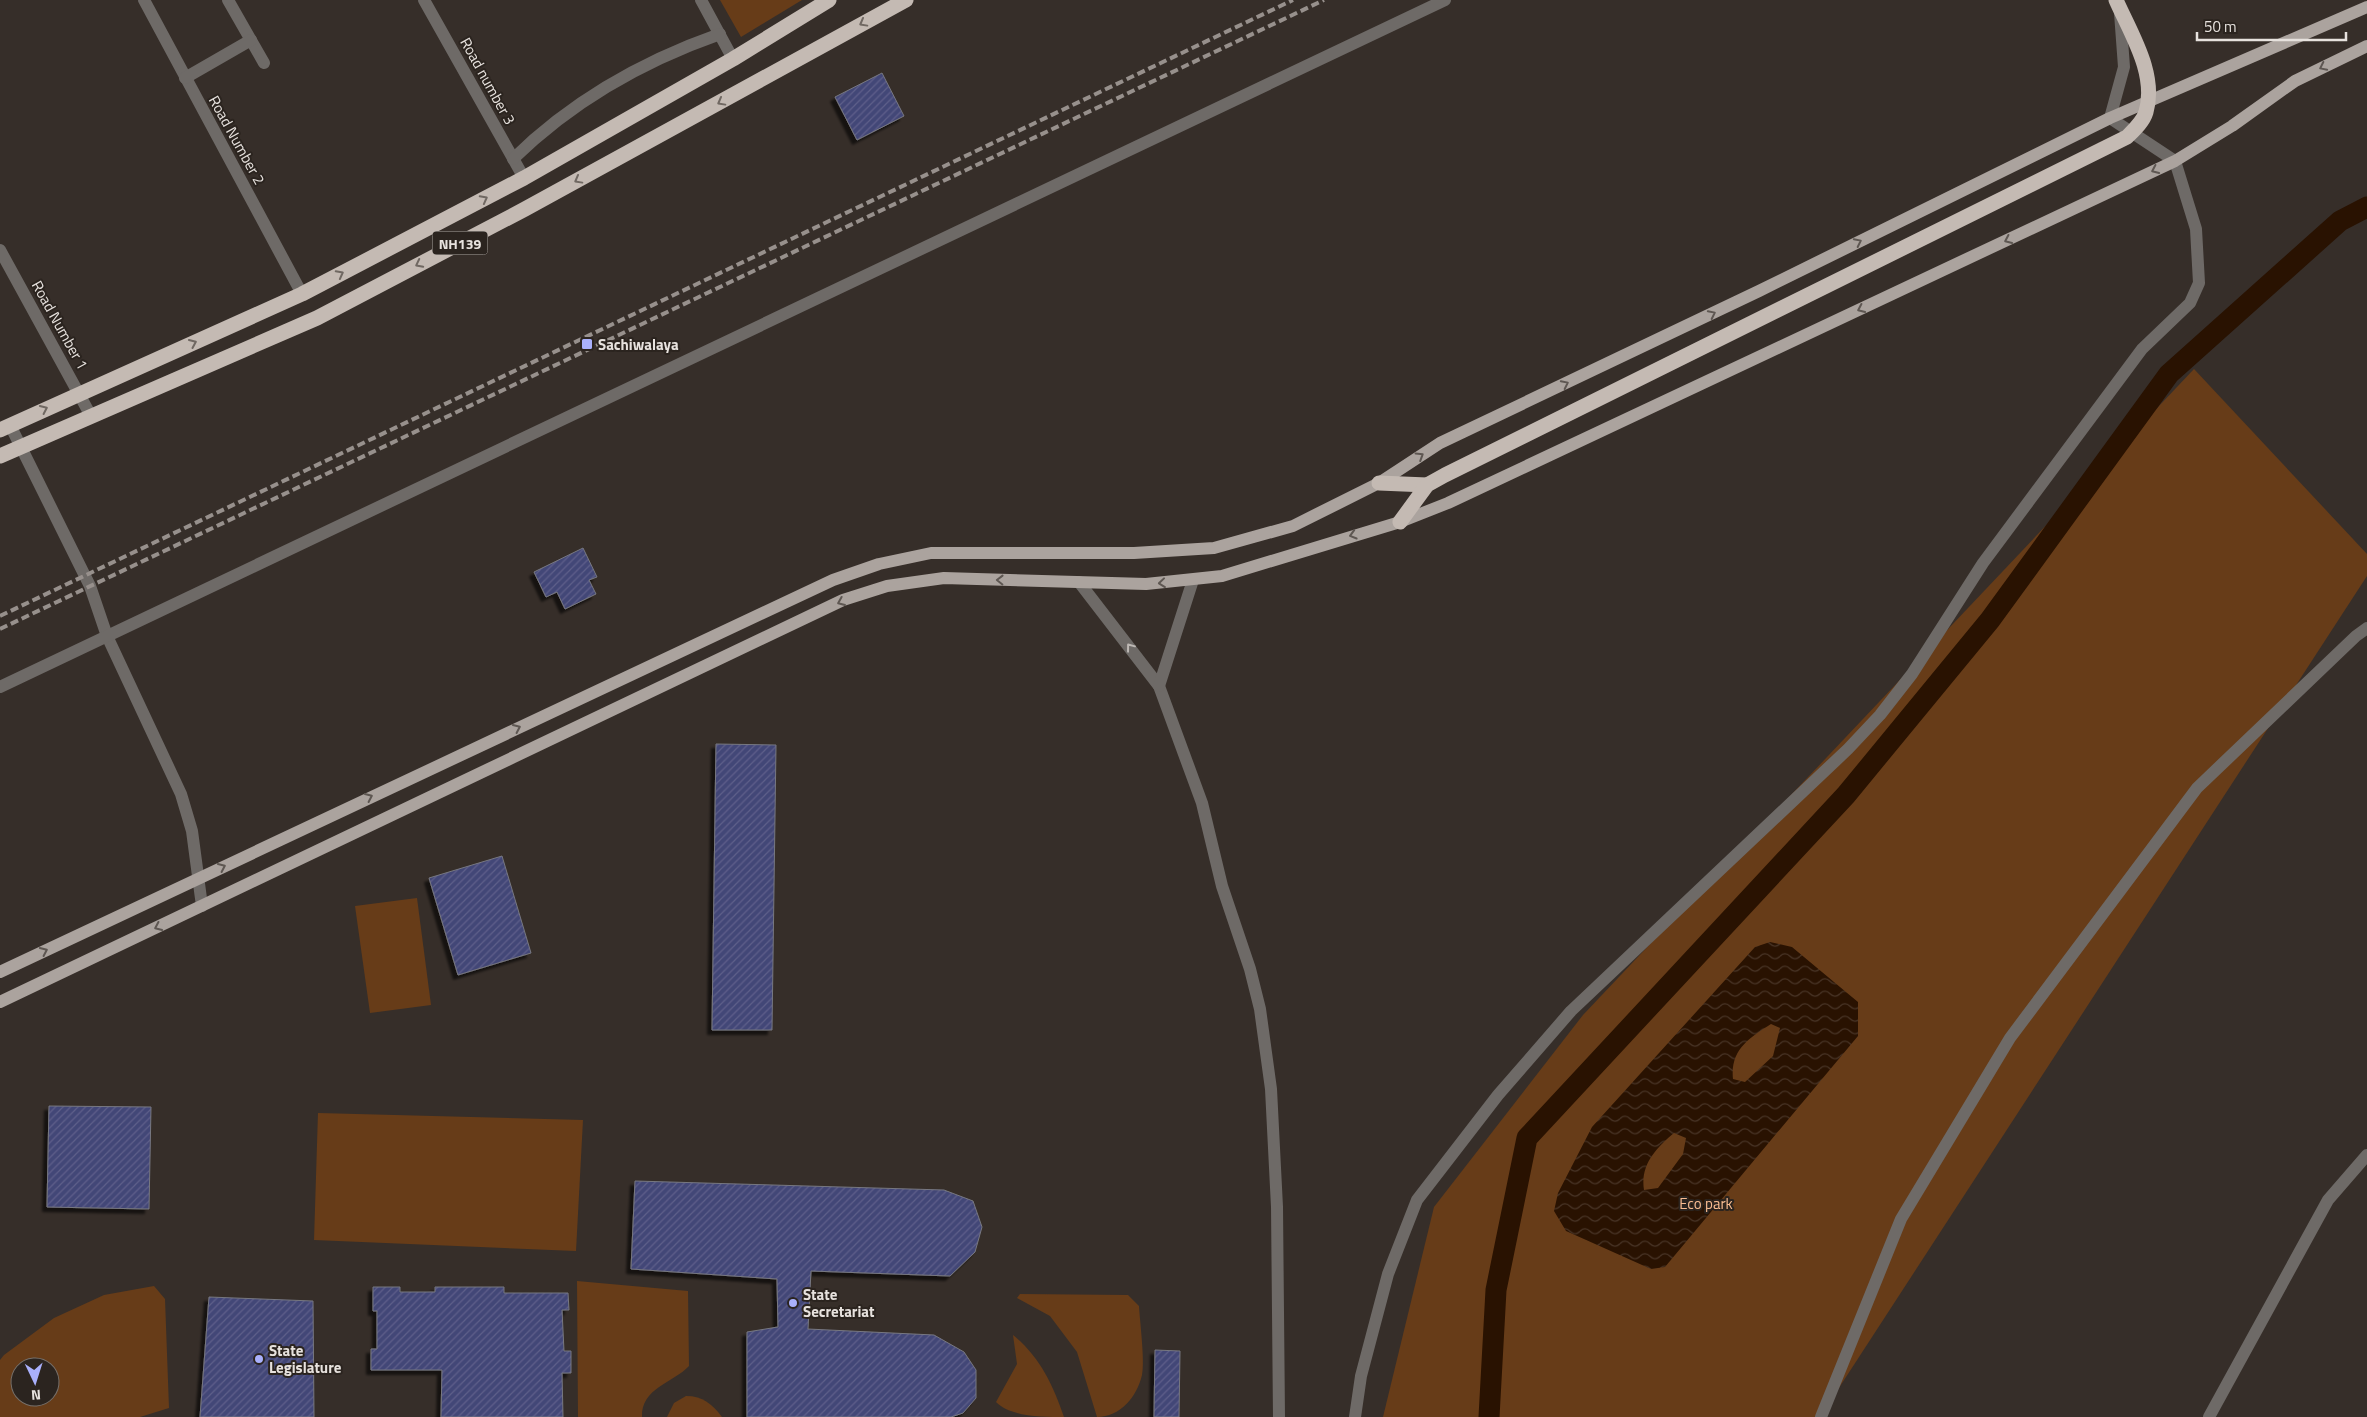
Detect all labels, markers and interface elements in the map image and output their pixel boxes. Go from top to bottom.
scale bar [2197,10,2346,42]
text: 50 m [2204,15,2237,38]
one-way arrow [859,17,868,27]
street label: Road number 3 [455,33,521,129]
one-way arrow [2319,61,2328,72]
street label: Road Number 2 [203,91,271,189]
one-way arrow [717,96,726,106]
one-way arrow [2151,164,2160,175]
one-way arrow [575,174,584,184]
one-way arrow [479,195,488,205]
road number: NH139 [432,232,488,254]
one-way arrow [2004,233,2013,244]
one-way arrow [1853,238,1862,248]
one-way arrow [416,258,425,268]
one-way arrow [335,271,344,281]
street label: Road Number 1 [26,276,94,374]
one-way arrow [1857,303,1866,313]
one-way arrow [1707,309,1716,320]
place label: Sachiwalaya [598,333,679,356]
marker: Sachiwalaya [580,337,594,351]
one-way arrow [188,338,197,349]
one-way arrow [1560,379,1569,390]
one-way arrow [39,405,48,415]
one-way arrow [1414,453,1423,462]
one-way arrow [1350,530,1358,540]
one-way arrow [996,575,1004,585]
one-way arrow [1158,577,1166,588]
one-way arrow [837,595,846,606]
one-way arrow [1127,644,1135,653]
one-way arrow [511,724,520,734]
one-way arrow [364,794,373,804]
one-way arrow [217,863,226,873]
one-way arrow [154,921,163,931]
one-way arrow [39,947,48,957]
park label: Eco park [1679,1192,1733,1215]
place label: State Secretariat [803,1283,875,1323]
marker: State Secretariat [787,1297,799,1309]
place label: State Legislature [269,1339,342,1379]
marker: State Legislature [253,1353,265,1365]
north arrow [10,1357,60,1407]
text: N [30,1385,42,1406]

